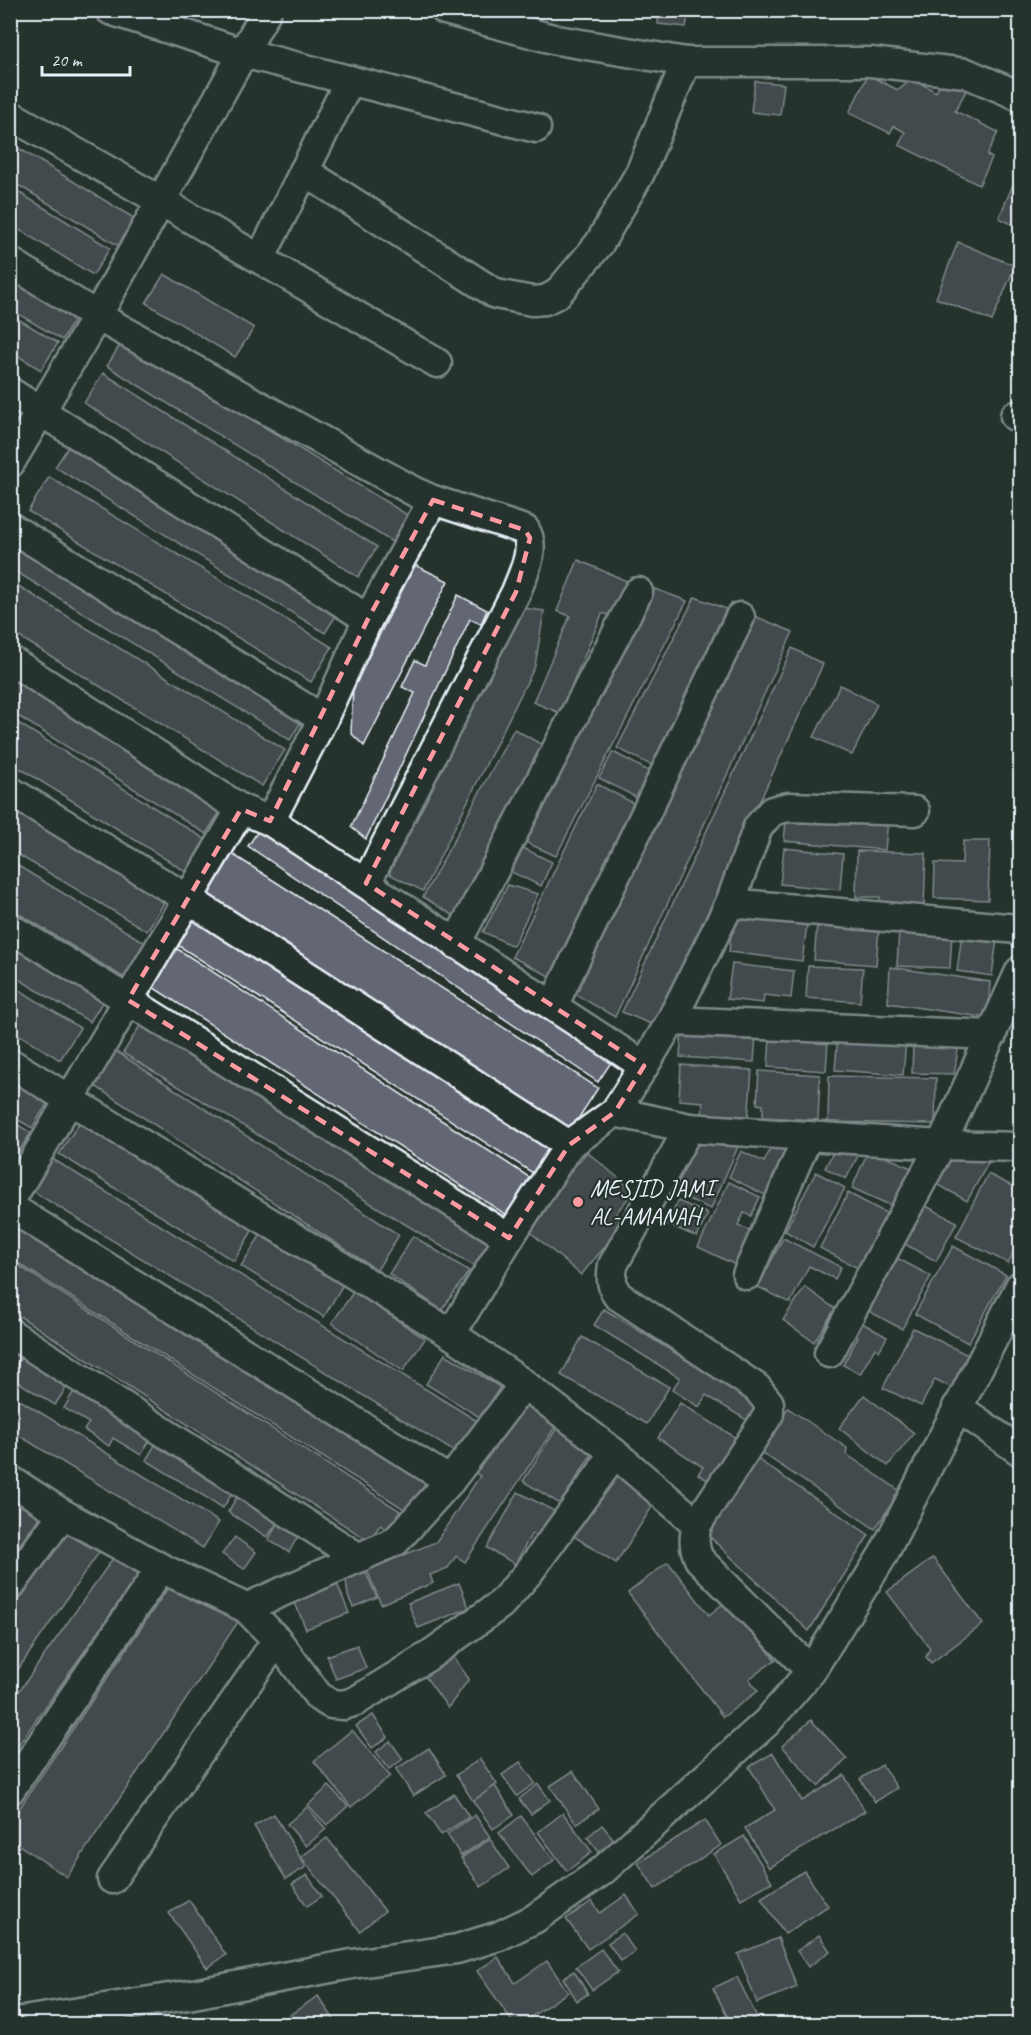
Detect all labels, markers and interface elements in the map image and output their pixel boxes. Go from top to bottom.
scale bar [42,39,130,77]
text: 20 m [51,49,84,71]
place label: MESJID JAMI AL-AMANAH [590,1173,719,1231]
marker: MESJID JAMI AL-AMANAH [571,1195,585,1209]

